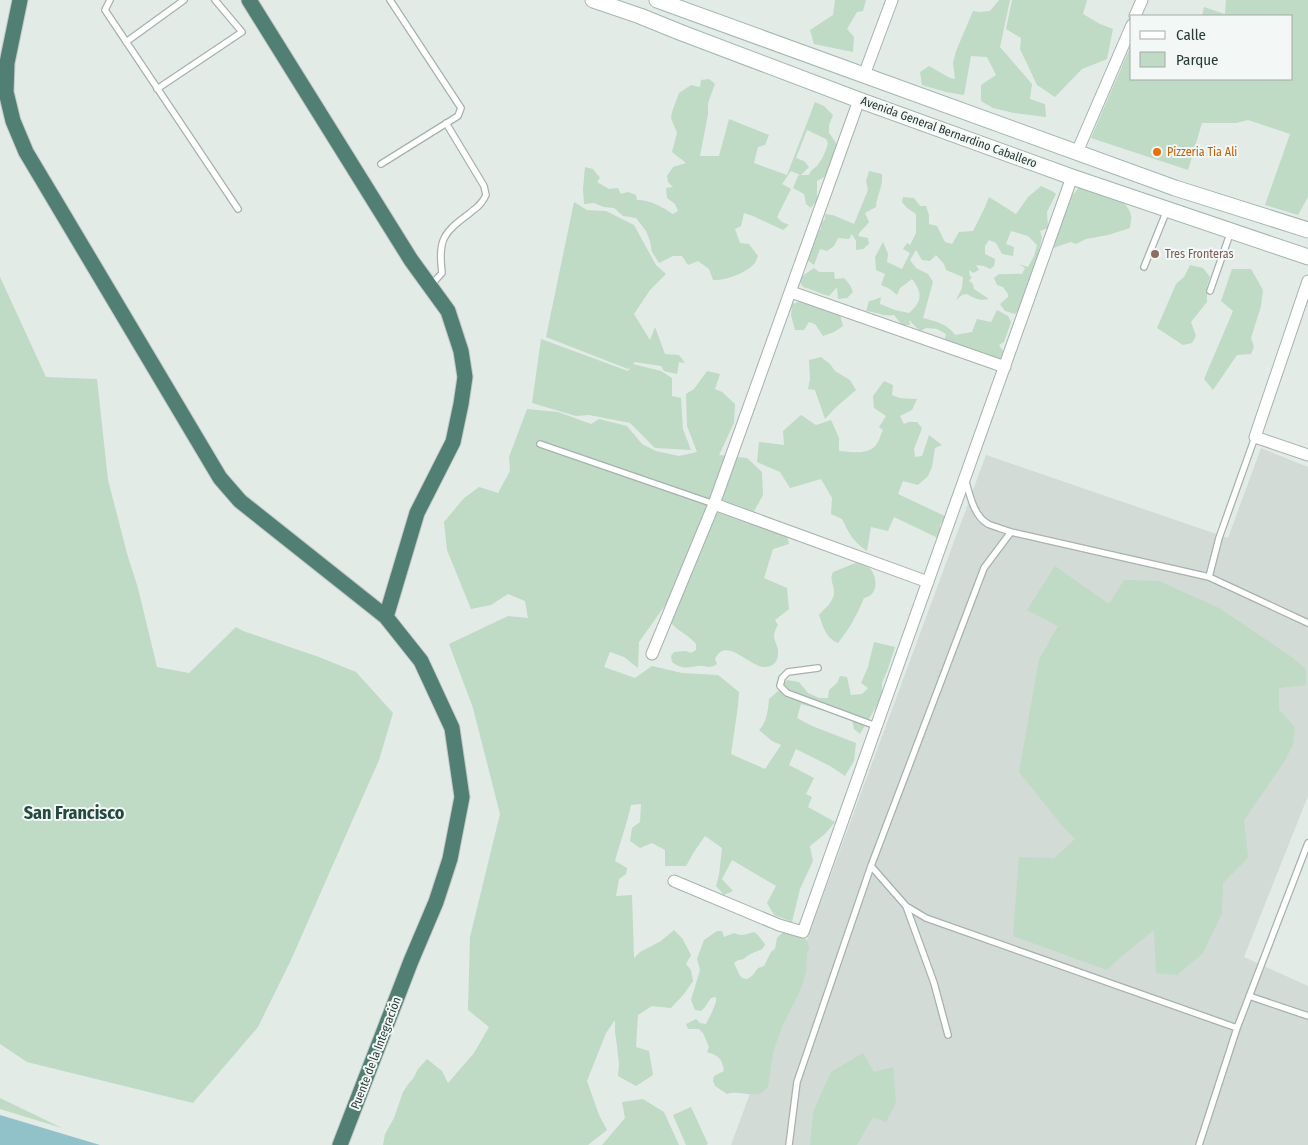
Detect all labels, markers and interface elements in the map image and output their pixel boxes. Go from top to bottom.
legend [1130,15,1293,80]
text: Calle [1176,26,1206,44]
text: Parque [1176,51,1219,69]
street label: Avenida General Bernardino Caballero [859,94,1039,170]
place label: Pizzeria Tia Ali [1167,145,1237,159]
marker: Pizzeria Tia Ali [1151,146,1163,158]
place label: Tres Fronteras [1165,247,1234,261]
marker: Tres Fronteras [1149,248,1161,260]
district label: San Francisco [24,802,125,824]
street label: Puente de la Integración [348,995,404,1111]

